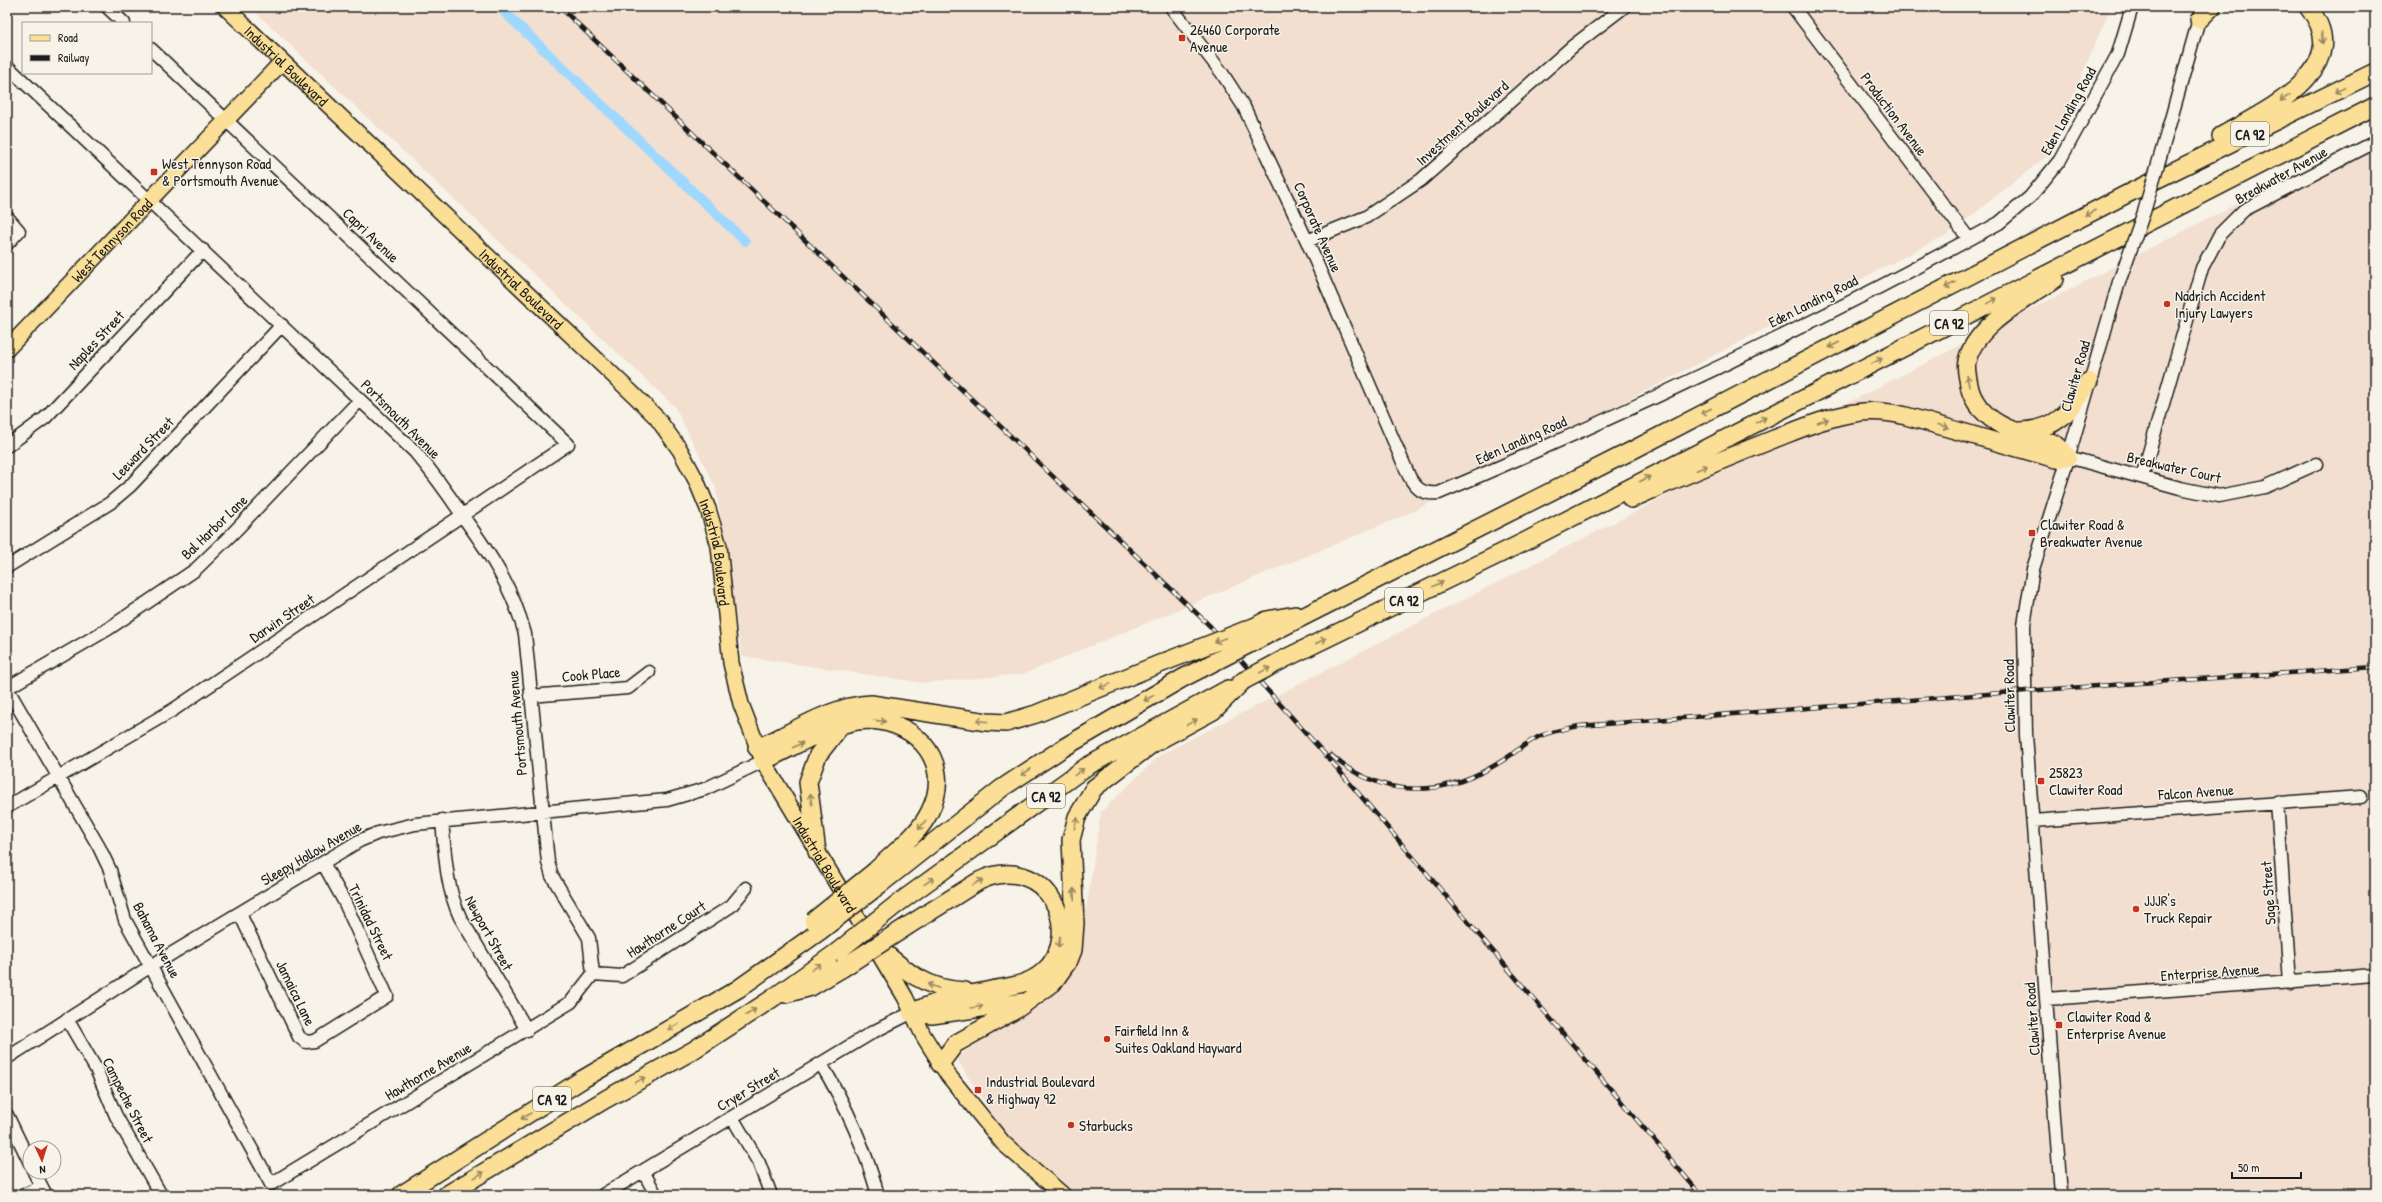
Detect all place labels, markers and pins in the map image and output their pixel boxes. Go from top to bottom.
place label: 26460 Corporate Avenue [1190,19,1280,57]
marker: 26460 Corporate Avenue [1177,33,1187,43]
place label: West Tennyson Road & Portsmouth Avenue [162,153,279,191]
marker: West Tennyson Road & Portsmouth Avenue [149,167,159,177]
place label: Nadrich Accident Injury Lawyers [2175,285,2266,323]
marker: Nadrich Accident Injury Lawyers [2162,299,2172,309]
place label: Clawiter Road & Breakwater Avenue [2040,514,2143,552]
marker: Clawiter Road & Breakwater Avenue [2027,528,2037,538]
place label: 25823 Clawiter Road [2049,762,2122,800]
marker: 25823 Clawiter Road [2036,776,2046,786]
place label: JJJR's Truck Repair [2144,890,2213,928]
marker: JJJR's Truck Repair [2131,904,2141,914]
place label: Clawiter Road & Enterprise Avenue [2067,1006,2166,1044]
place label: Fairfield Inn & Suites Oakland Hayward [1114,1020,1242,1058]
marker: Clawiter Road & Enterprise Avenue [2054,1020,2064,1030]
marker: Fairfield Inn & Suites Oakland Hayward [1102,1034,1112,1044]
place label: Industrial Boulevard & Highway 92 [986,1071,1095,1109]
marker: Industrial Boulevard & Highway 92 [973,1085,983,1095]
place label: Starbucks [1079,1115,1133,1136]
marker: Starbucks [1066,1120,1076,1130]

